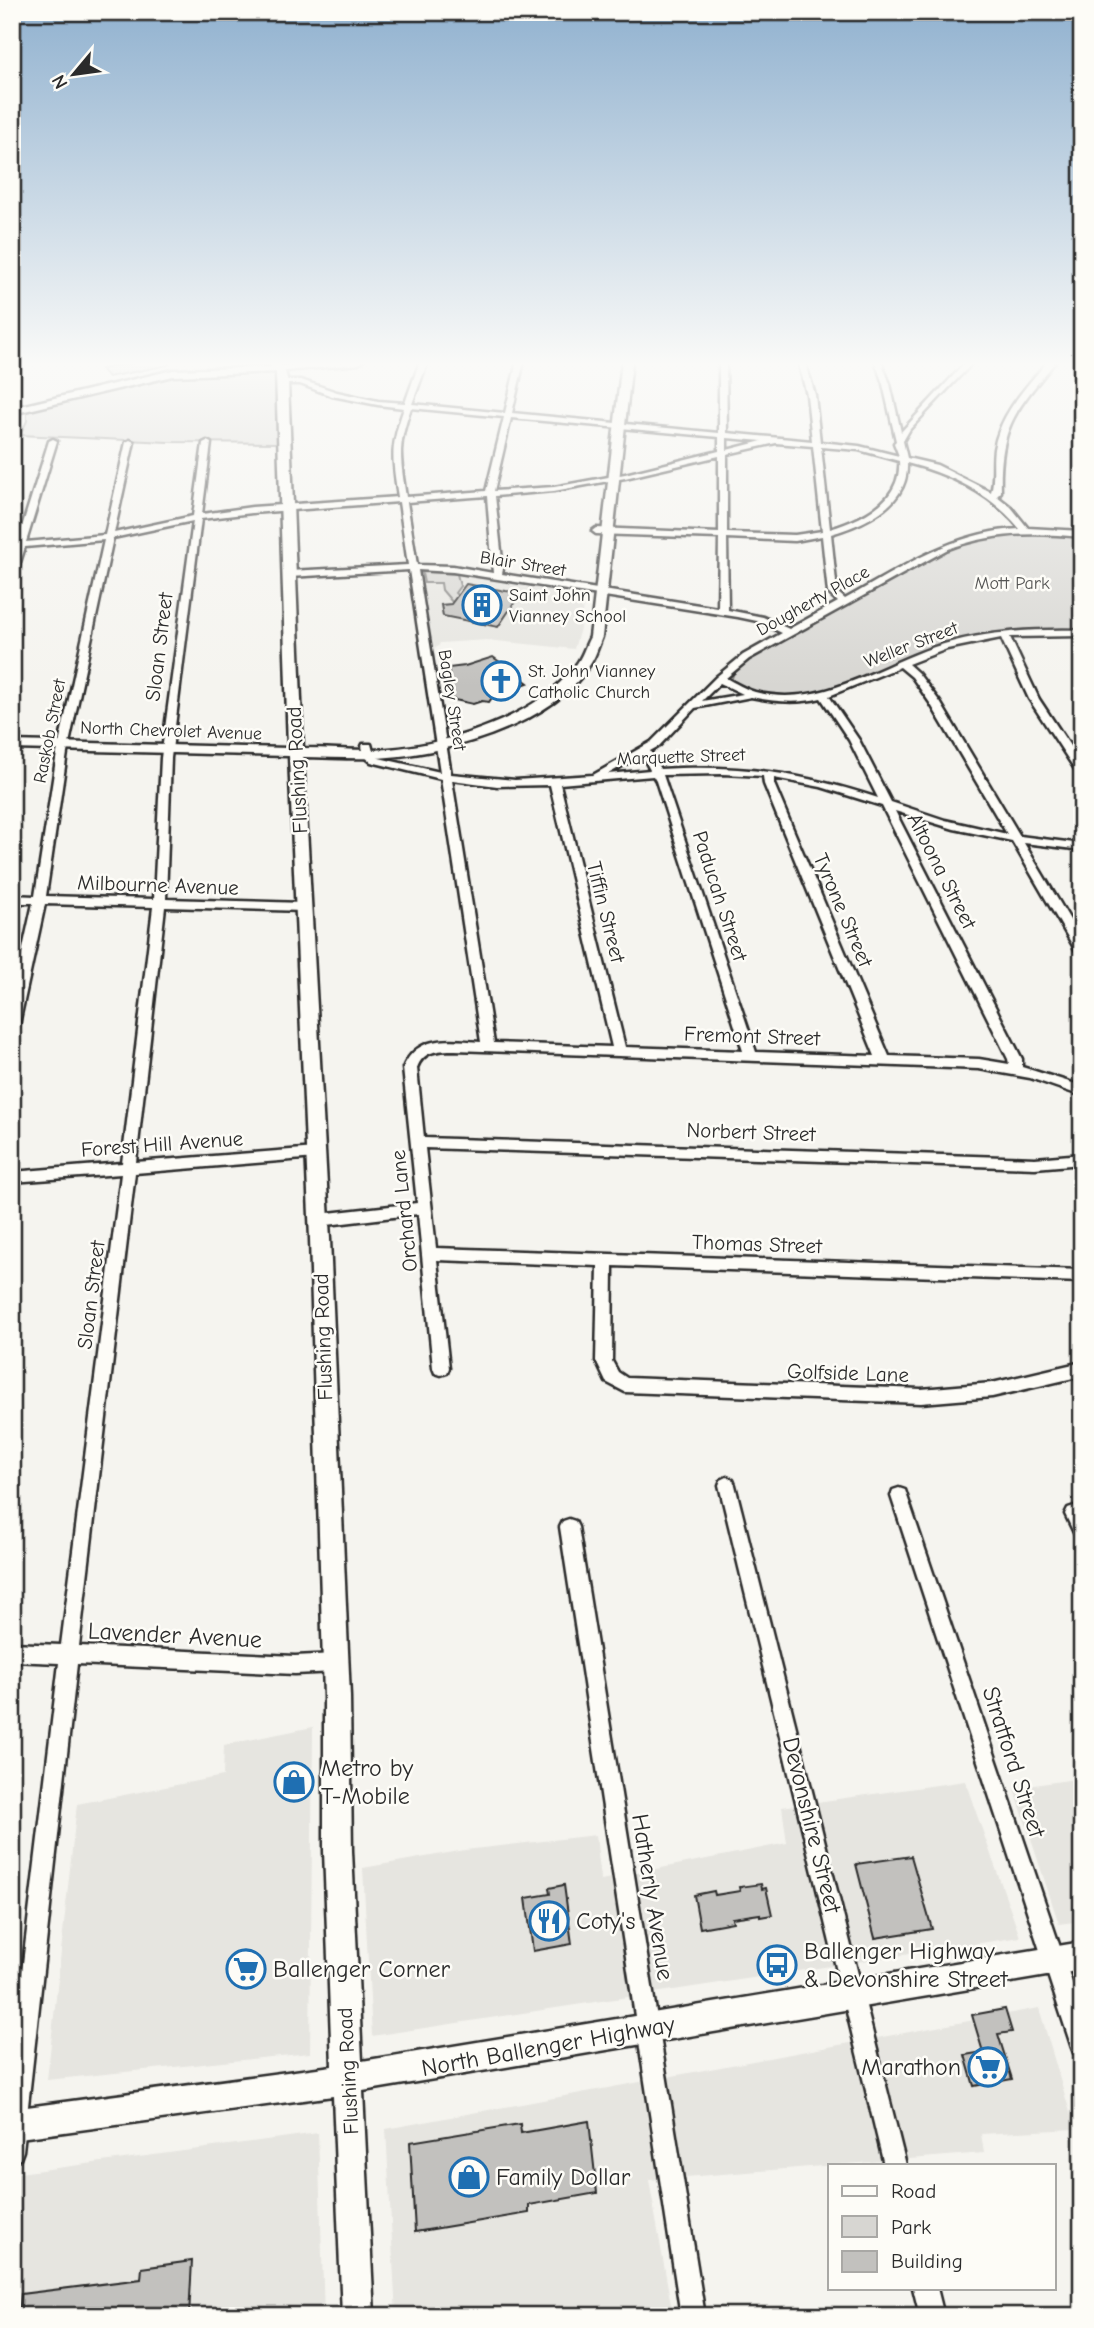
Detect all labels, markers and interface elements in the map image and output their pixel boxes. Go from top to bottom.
north arrow [38,38,108,108]
text: N [47,71,73,93]
street label: Blair Street [479,547,568,581]
street label: Dougherty Place [753,561,873,641]
park label: Mott Park [974,573,1050,594]
building icon: Saint John Vianney School [461,584,503,626]
place label: Saint John Vianney School [509,585,626,627]
street label: Sloan Street [140,590,178,703]
street label: Weller Street [861,617,962,672]
street label: Bagley Street [434,648,470,753]
church icon: St. John Vianney Catholic Church [480,660,522,702]
place label: St. John Vianney Catholic Church [528,661,656,703]
street label: Raskob Street [30,676,71,785]
street label: Flushing Road [282,706,312,834]
street label: North Chevrolet Avenue [80,717,262,745]
street label: Marquette Street [616,744,746,770]
street label: Altoona Street [903,809,982,934]
street label: Paducah Street [688,828,753,965]
street label: Tyrone Street [808,850,878,971]
street label: Tiffin Street [582,859,630,966]
street label: Milbourne Avenue [77,870,239,900]
street label: Fremont Street [683,1022,821,1050]
street label: Norbert Street [686,1118,817,1146]
street label: Forest Hill Avenue [80,1126,244,1162]
street label: Orchard Lane [386,1149,422,1273]
street label: Thomas Street [692,1230,823,1258]
street label: Sloan Street [72,1238,110,1351]
street label: Flushing Road [309,1273,337,1401]
street label: Golfside Lane [787,1359,909,1387]
street label: Lavender Avenue [87,1616,263,1654]
street label: Stratford Street [976,1683,1052,1842]
street label: Devonshire Street [777,1734,848,1917]
place label: Metro by T-Mobile [321,1754,414,1810]
shop icon: Metro by T-Mobile [273,1761,315,1803]
street label: Hatherly Avenue [626,1812,680,1982]
restaurant icon: Coty's [528,1900,570,1942]
place label: Coty's [576,1907,636,1935]
place label: Ballenger Highway & Devonshire Street [804,1937,1009,1993]
bus stop icon: Ballenger Highway & Devonshire Street [756,1944,798,1986]
supermarket icon: Ballenger Corner [225,1948,267,1990]
place label: Ballenger Corner [273,1955,451,1983]
street label: Flushing Road [333,2007,363,2135]
street label: North Ballenger Highway [419,2010,677,2082]
supermarket icon: Marathon [967,2046,1009,2088]
place label: Marathon [861,2053,961,2081]
shop icon: Family Dollar [448,2156,490,2198]
place label: Family Dollar [496,2163,631,2191]
legend [828,2164,1056,2290]
text: Road [891,2179,936,2203]
text: Park [891,2215,931,2239]
text: Building [891,2249,963,2273]

